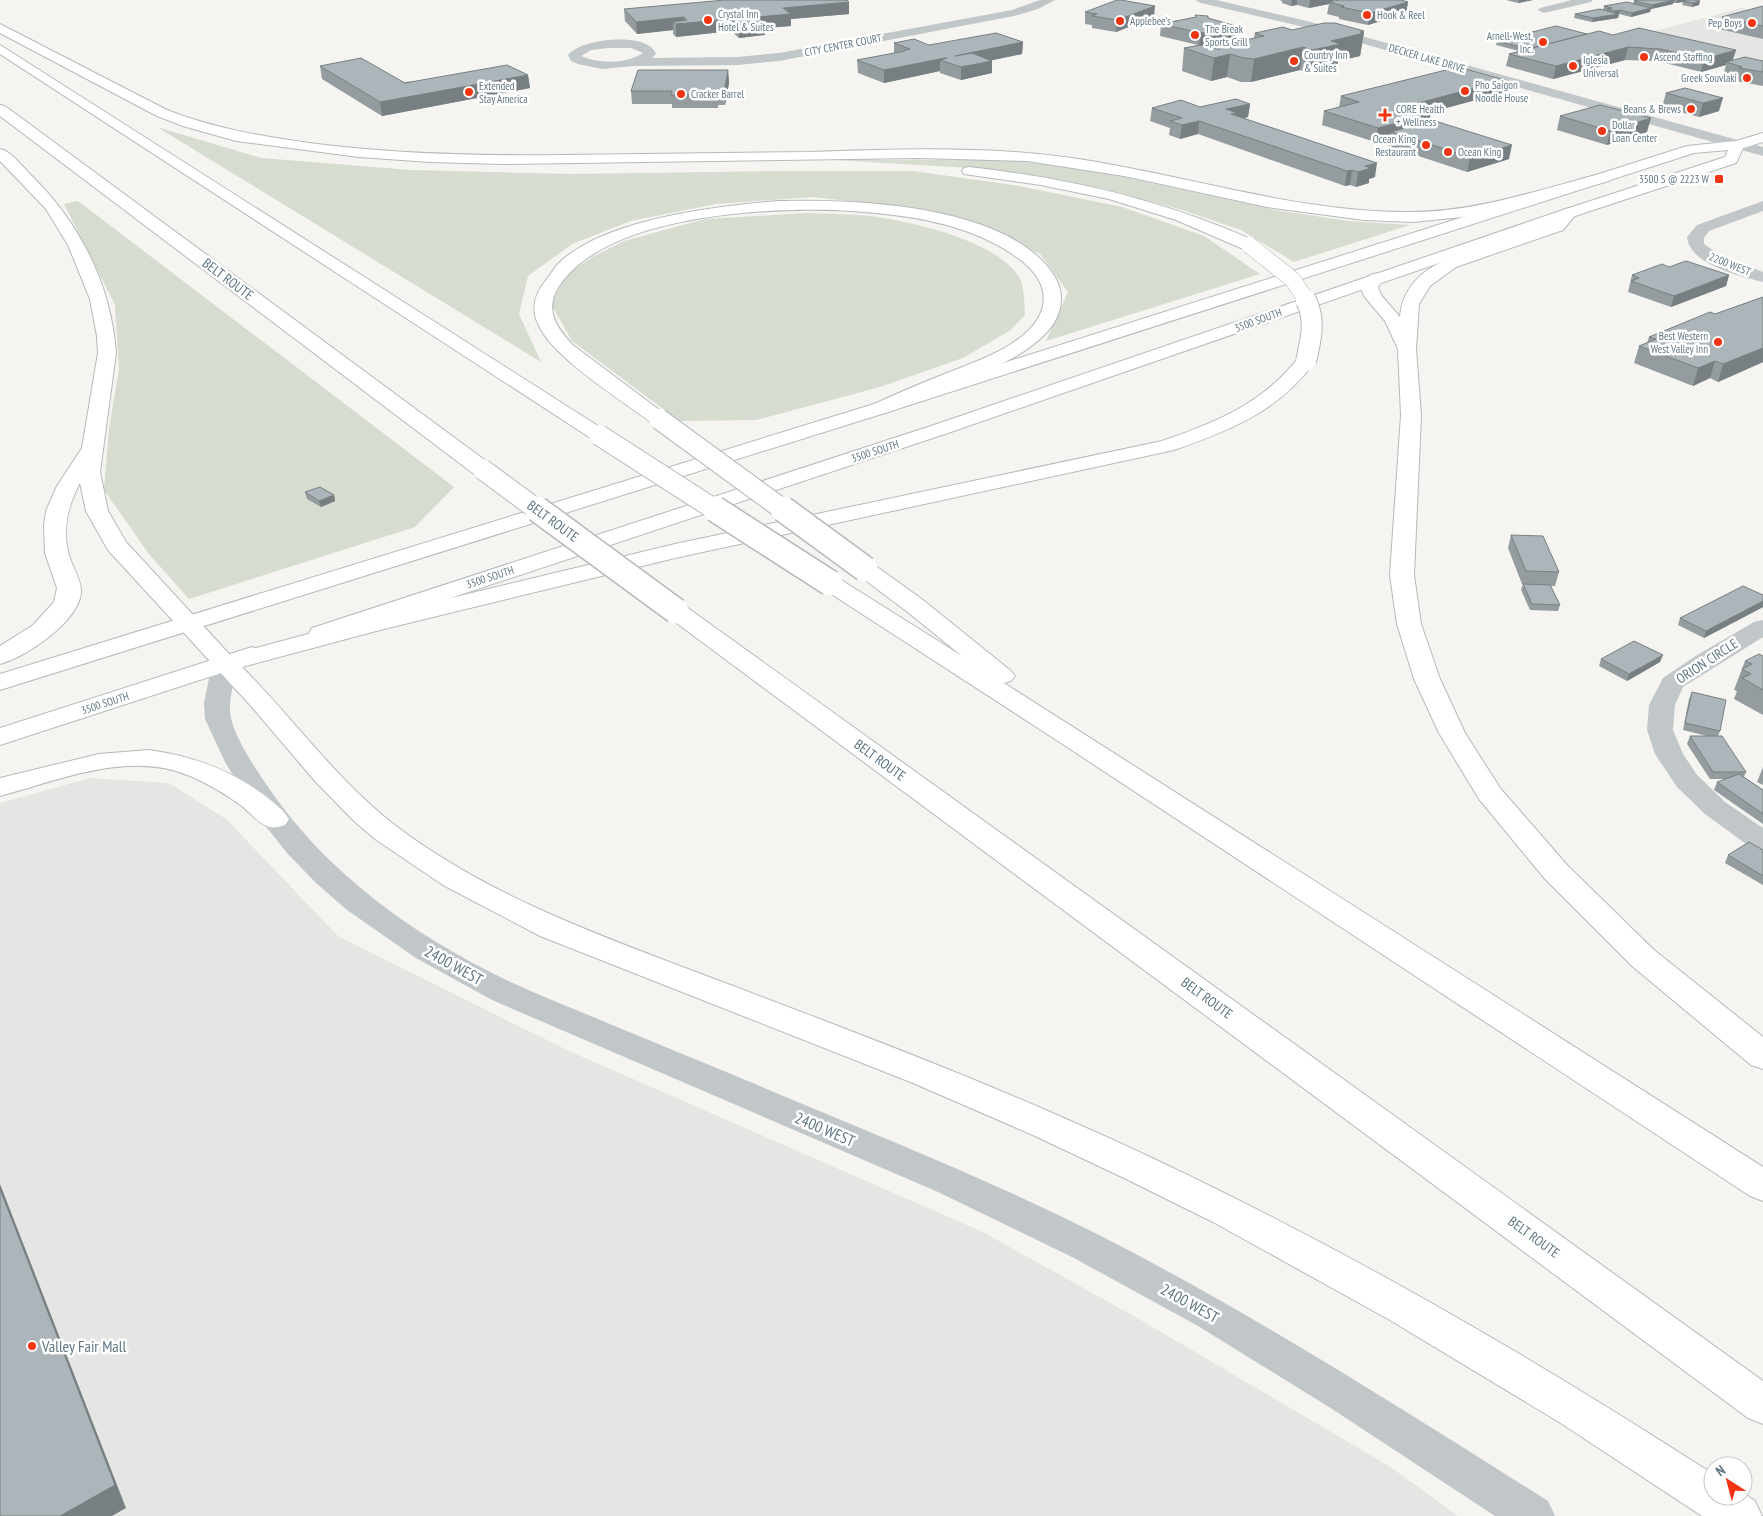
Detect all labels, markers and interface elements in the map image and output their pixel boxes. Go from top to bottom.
place label: Crystal Inn Hotel & Suites [718,7,774,34]
place label: Hook & Reel [1377,8,1425,22]
marker: Hook & Reel [1361,9,1373,21]
marker: Crystal Inn Hotel & Suites [702,14,714,26]
place label: Applebee's [1130,14,1171,28]
marker: Applebee's [1114,15,1126,27]
place label: Pep Boys [1708,16,1742,30]
marker: Pep Boys [1746,17,1758,29]
place label: The Break Sports Grill [1205,22,1248,49]
marker: The Break Sports Grill [1189,29,1201,41]
place label: Arnell-West, Inc. [1487,29,1533,56]
street label: CITY CENTER COURT [803,31,883,59]
marker: Arnell-West, Inc. [1537,36,1549,48]
street label: DECKER LAKE DRIVE [1387,40,1467,76]
place label: Country Inn & Suites [1304,48,1348,75]
place label: Ascend Staffing [1654,50,1713,64]
marker: Ascend Staffing [1638,51,1650,63]
place label: Iglesia Universal [1583,53,1619,80]
marker: Country Inn & Suites [1288,55,1300,67]
marker: Iglesia Universal [1567,60,1579,72]
place label: Greek Souvlaki [1681,71,1737,85]
marker: Greek Souvlaki [1741,72,1753,84]
place label: Pho Saigon Noodle House [1475,78,1529,105]
place label: Extended Stay America [479,79,528,106]
marker: Pho Saigon Noodle House [1459,85,1471,97]
marker: Extended Stay America [463,86,475,98]
place label: Cracker Barrel [691,87,744,101]
marker: Cracker Barrel [675,88,687,100]
place label: CORE Health + Wellness [1396,102,1445,129]
place label: Beans & Brews [1624,102,1681,116]
marker: Beans & Brews [1685,103,1697,115]
marker: CORE Health + Wellness [1378,108,1392,122]
place label: Dollar Loan Center [1612,118,1657,145]
marker: Dollar Loan Center [1596,125,1608,137]
place label: Ocean King Restaurant [1373,132,1416,159]
marker: Ocean King Restaurant [1420,139,1432,151]
place label: Ocean King [1458,145,1502,159]
marker: Ocean King [1442,146,1454,158]
place label: 3500 S @ 2223 W [1639,172,1710,186]
marker: 3500 S @ 2223 W [1713,173,1725,185]
street label: 2200 WEST [1707,249,1753,279]
street label: BELT ROUTE [199,254,257,304]
street label: 3500 SOUTH [1232,305,1284,335]
place label: Best Western West Valley Inn [1651,329,1708,356]
marker: Best Western West Valley Inn [1712,336,1724,348]
street label: 3500 SOUTH [849,437,901,465]
street label: BELT ROUTE [524,496,582,546]
street label: 3500 SOUTH [464,563,516,591]
street label: ORION CIRCLE [1673,634,1741,688]
street label: 3500 SOUTH [79,689,131,717]
street label: BELT ROUTE [851,735,909,785]
street label: 2400 WEST [421,941,487,989]
street label: BELT ROUTE [1178,973,1236,1023]
street label: 2400 WEST [792,1107,858,1151]
street label: BELT ROUTE [1505,1212,1563,1262]
street label: 2400 WEST [1157,1279,1223,1327]
place label: Valley Fair Mall [41,1336,126,1356]
marker: Valley Fair Mall [26,1340,38,1352]
north arrow [1703,1456,1753,1506]
text: N [1712,1461,1729,1480]

